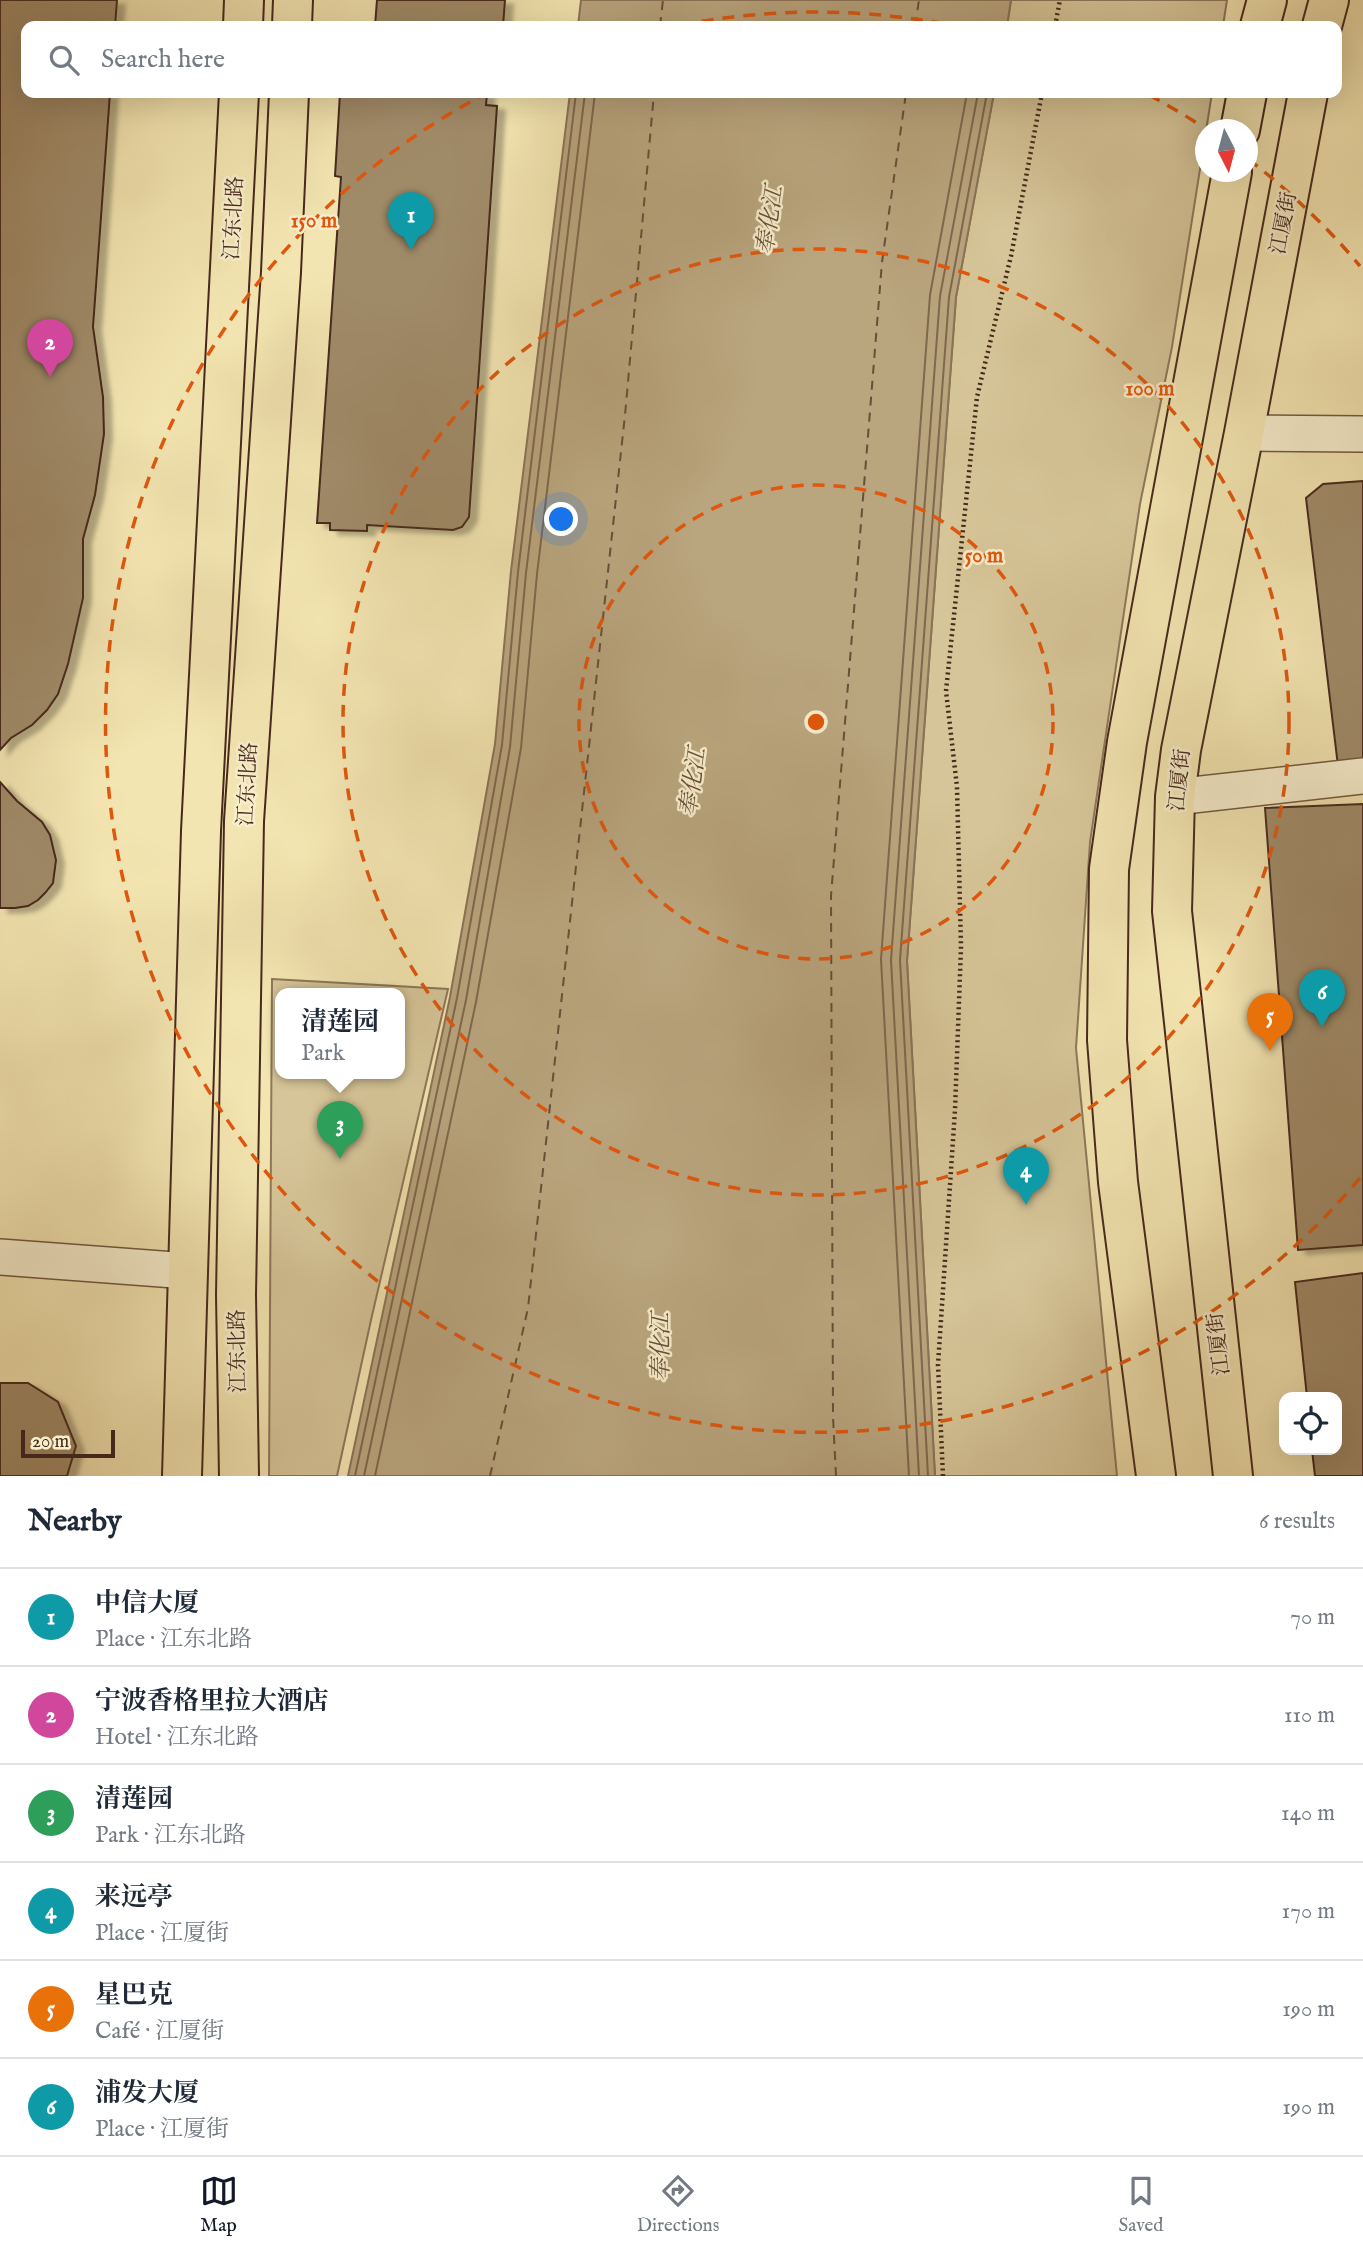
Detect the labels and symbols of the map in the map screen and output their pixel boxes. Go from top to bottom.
north arrow [1195,119,1258,182]
street label: 江东北路 [219,175,250,261]
water label: 奉化江 [751,181,790,256]
street label: 江厦街 [1265,190,1304,257]
pin: 1 [388,192,434,250]
text: 150 m [291,208,338,235]
pin: 2 [27,319,73,377]
text: 100 m [1125,376,1175,403]
your location [544,502,578,536]
text: 50 m [965,543,1004,570]
centre of rings [804,710,828,734]
street label: 江东北路 [233,741,264,827]
water label: 奉化江 [674,743,713,818]
street label: 江厦街 [1164,747,1197,813]
pin: 6 [1299,969,1345,1027]
pin: 5 [1247,993,1293,1051]
pin: 3 [317,1101,363,1159]
pin: 4 [1003,1147,1049,1205]
street label: 江东北路 [224,1309,253,1393]
water label: 奉化江 [647,1310,676,1382]
street label: 江厦街 [1202,1311,1237,1377]
scale bar [21,1427,116,1459]

